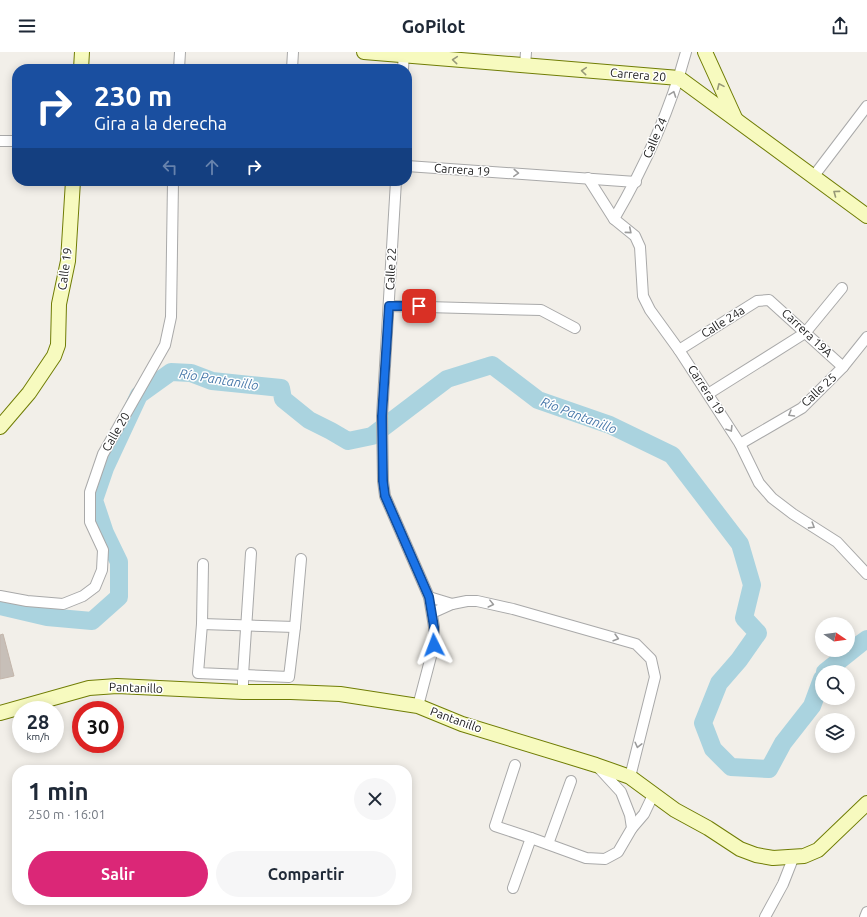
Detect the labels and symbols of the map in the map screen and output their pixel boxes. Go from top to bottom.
one-way arrow [452,55,458,64]
one-way arrow [581,66,587,75]
street label: Carrera 20 [609,66,667,83]
one-way arrow [717,83,725,90]
one-way arrow [668,91,677,98]
street label: Calle 24 [640,115,669,160]
street label: Carrera 19 [434,161,491,178]
one-way arrow [513,169,519,178]
one-way arrow [833,191,840,198]
one-way arrow [624,227,631,234]
street label: Calle 19 [55,247,74,291]
street label: Calle 22 [383,247,398,291]
pin [402,289,436,323]
street label: Calle 24a [699,303,747,340]
street label: Carrera 19A [779,306,835,359]
street label: Carrera 19 [686,363,727,417]
water label: Río Pantanillo [178,366,260,392]
street label: Calle 25 [799,370,839,409]
water label: Río Pantanillo [539,394,619,436]
one-way arrow [788,409,795,417]
street label: Calle 20 [99,410,132,454]
one-way arrow [725,425,733,432]
one-way arrow [808,522,815,529]
one-way arrow [487,599,494,608]
north arrow [815,617,855,657]
position arrow [413,624,455,666]
one-way arrow [612,633,619,642]
street label: Pantanillo [109,680,163,695]
speed limit sign: 30 [72,701,124,753]
street label: Pantanillo [429,704,484,735]
one-way arrow [635,741,643,748]

